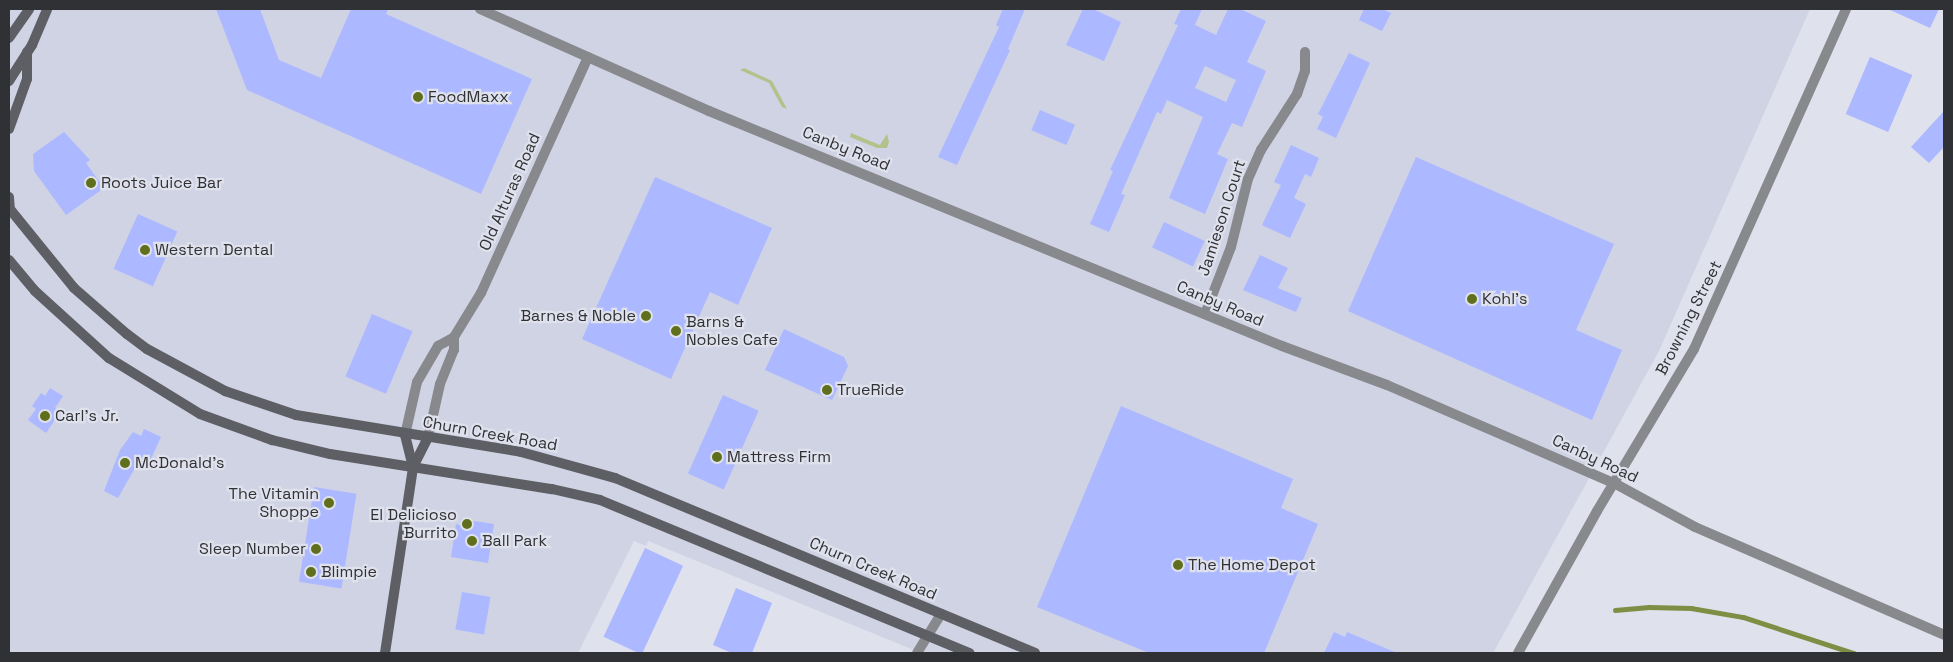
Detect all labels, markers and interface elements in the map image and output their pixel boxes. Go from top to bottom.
place label: FoodMaxx [428,87,509,107]
marker: FoodMaxx [412,91,424,103]
street label: Canby Road [799,123,893,175]
street label: Old Alturas Road [475,130,545,254]
street label: Jamieson Court [1194,157,1250,279]
place label: Roots Juice Bar [101,173,222,193]
marker: Roots Juice Bar [85,177,97,189]
place label: Western Dental [155,240,273,260]
marker: Western Dental [139,244,151,256]
street label: Browning Street [1652,258,1726,378]
street label: Canby Road [1174,277,1266,331]
place label: Kohl's [1482,289,1527,309]
marker: Kohl's [1466,293,1478,305]
place label: Barnes & Noble [520,306,636,326]
marker: Barnes & Noble [640,310,652,322]
place label: Barns & Nobles Cafe [686,312,778,350]
marker: Barns & Nobles Cafe [670,325,682,337]
place label: TrueRide [837,380,904,400]
marker: TrueRide [821,384,833,396]
place label: Carl's Jr. [55,406,119,426]
marker: Carl's Jr. [39,410,51,422]
street label: Churn Creek Road [421,413,559,455]
street label: Canby Road [1549,431,1641,487]
place label: Mattress Firm [727,447,831,467]
marker: Mattress Firm [711,451,723,463]
place label: McDonald's [135,453,225,473]
marker: McDonald's [119,457,131,469]
place label: The Vitamin Shoppe [228,484,319,522]
marker: The Vitamin Shoppe [323,497,335,509]
place label: El Delicioso Burrito [370,505,457,543]
marker: El Delicioso Burrito [461,518,473,530]
place label: Ball Park [482,531,547,551]
street label: Churn Creek Road [806,533,940,605]
marker: Ball Park [466,535,478,547]
place label: Sleep Number [199,539,306,559]
marker: Sleep Number [310,543,322,555]
place label: The Home Depot [1188,555,1316,575]
marker: The Home Depot [1172,559,1184,571]
place label: Blimpie [321,562,377,582]
marker: Blimpie [305,566,317,578]

